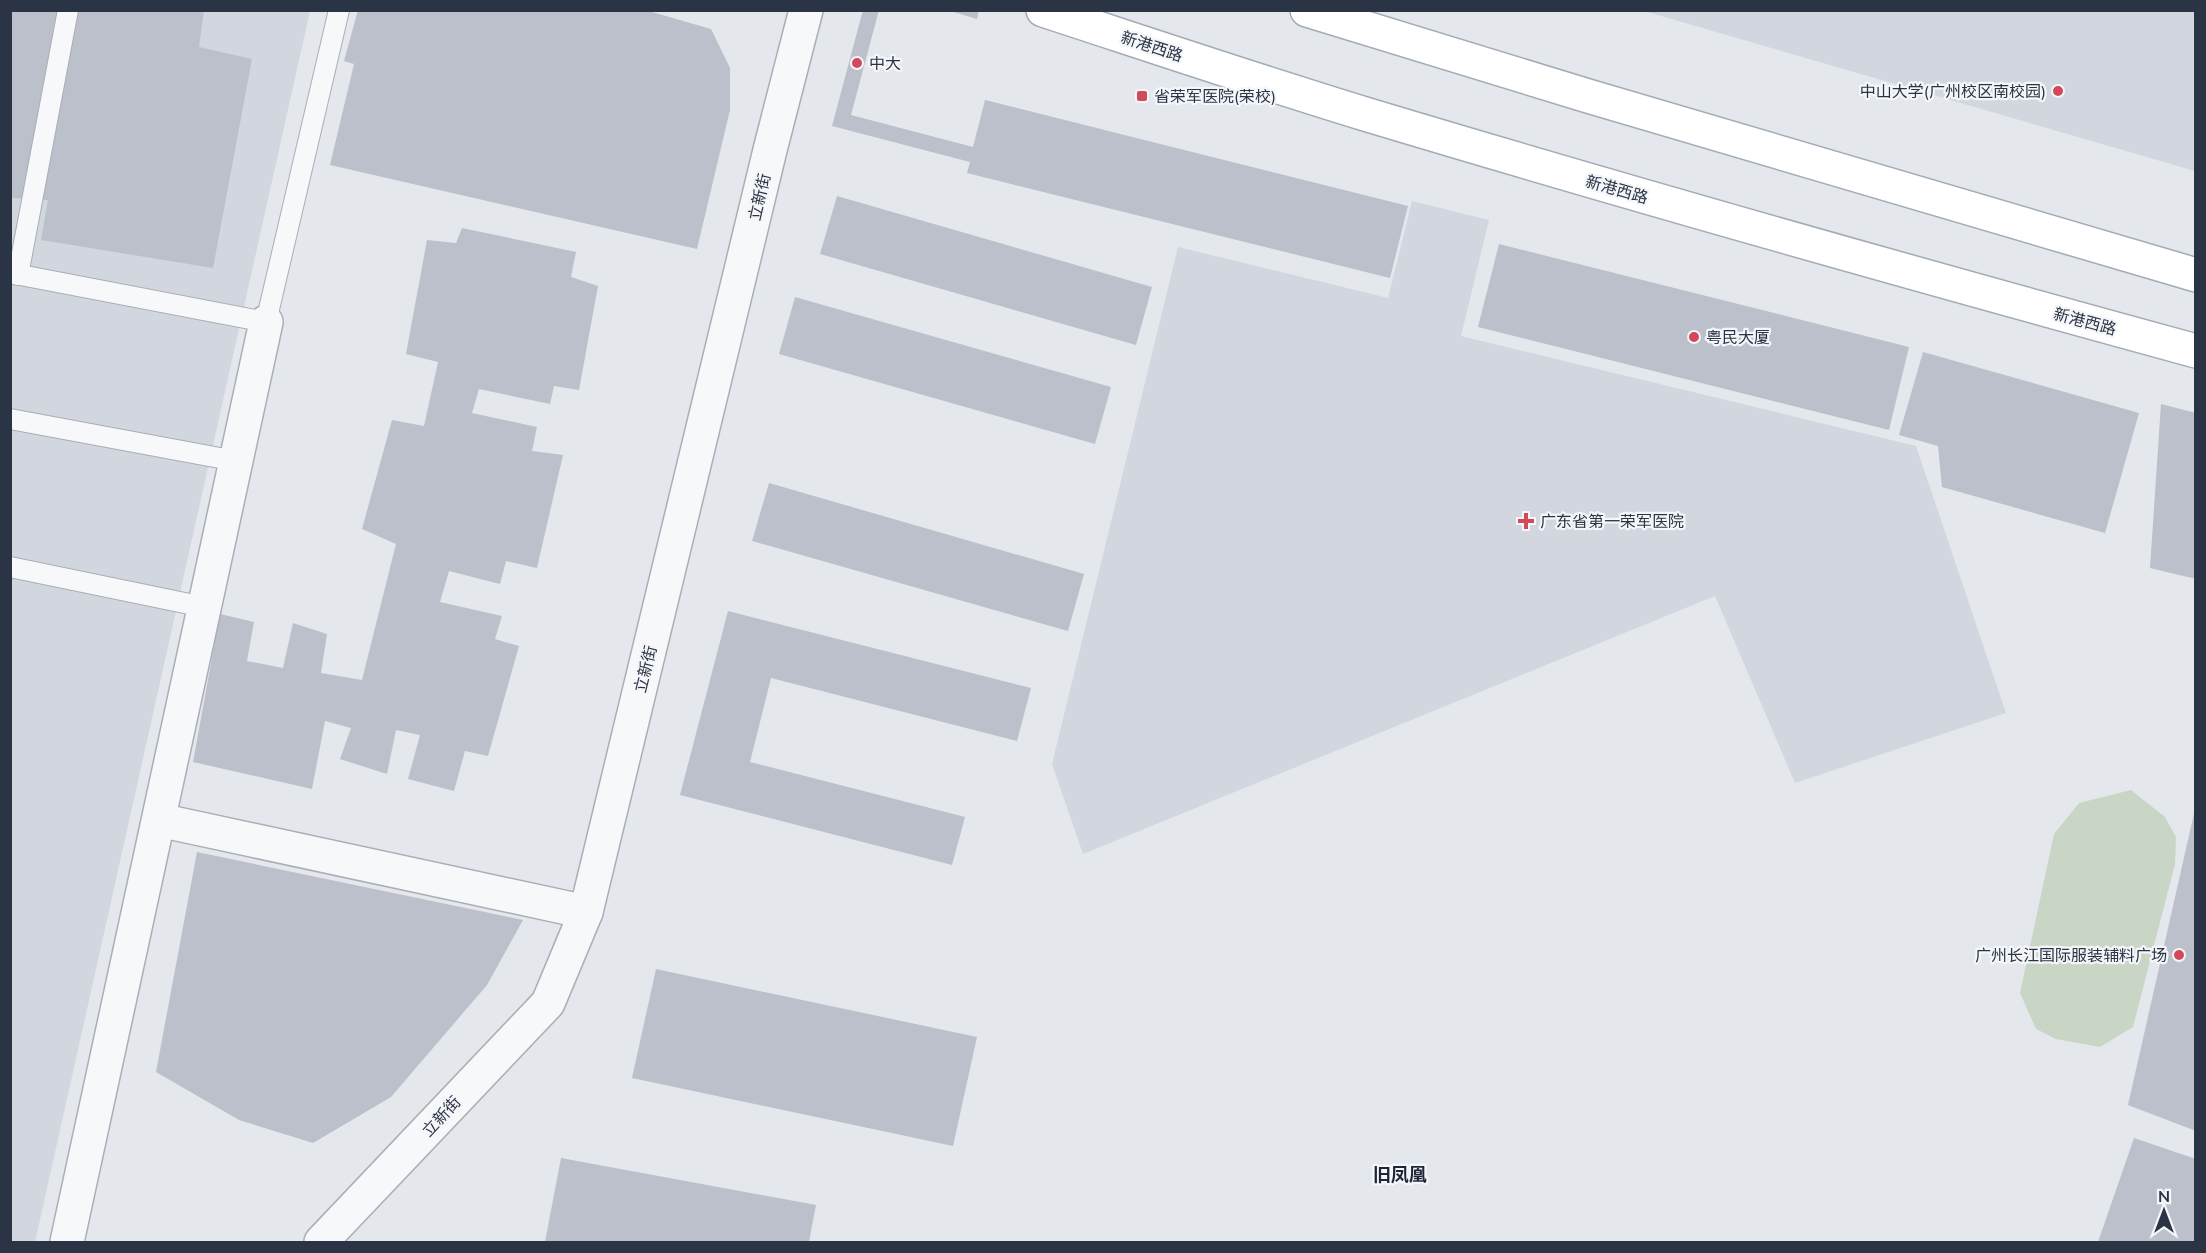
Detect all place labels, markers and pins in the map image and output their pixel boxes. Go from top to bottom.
place label: 中大 [869,53,901,73]
marker: 中大 [850,56,864,70]
place label: 中山大学(广州校区南校园) [1860,81,2046,101]
marker: 中山大学(广州校区南校园) [2051,84,2065,98]
place label: 省荣军医院(荣校) [1154,86,1276,106]
marker: 省荣军医院(荣校) [1135,89,1149,103]
place label: 粤民大厦 [1706,327,1770,347]
marker: 粤民大厦 [1687,330,1701,344]
place label: 广东省第一荣军医院 [1540,511,1684,531]
marker: 广东省第一荣军医院 [1517,512,1535,530]
place label: 广州长江国际服装辅料广场 [1975,945,2167,965]
marker: 广州长江国际服装辅料广场 [2172,948,2186,962]

